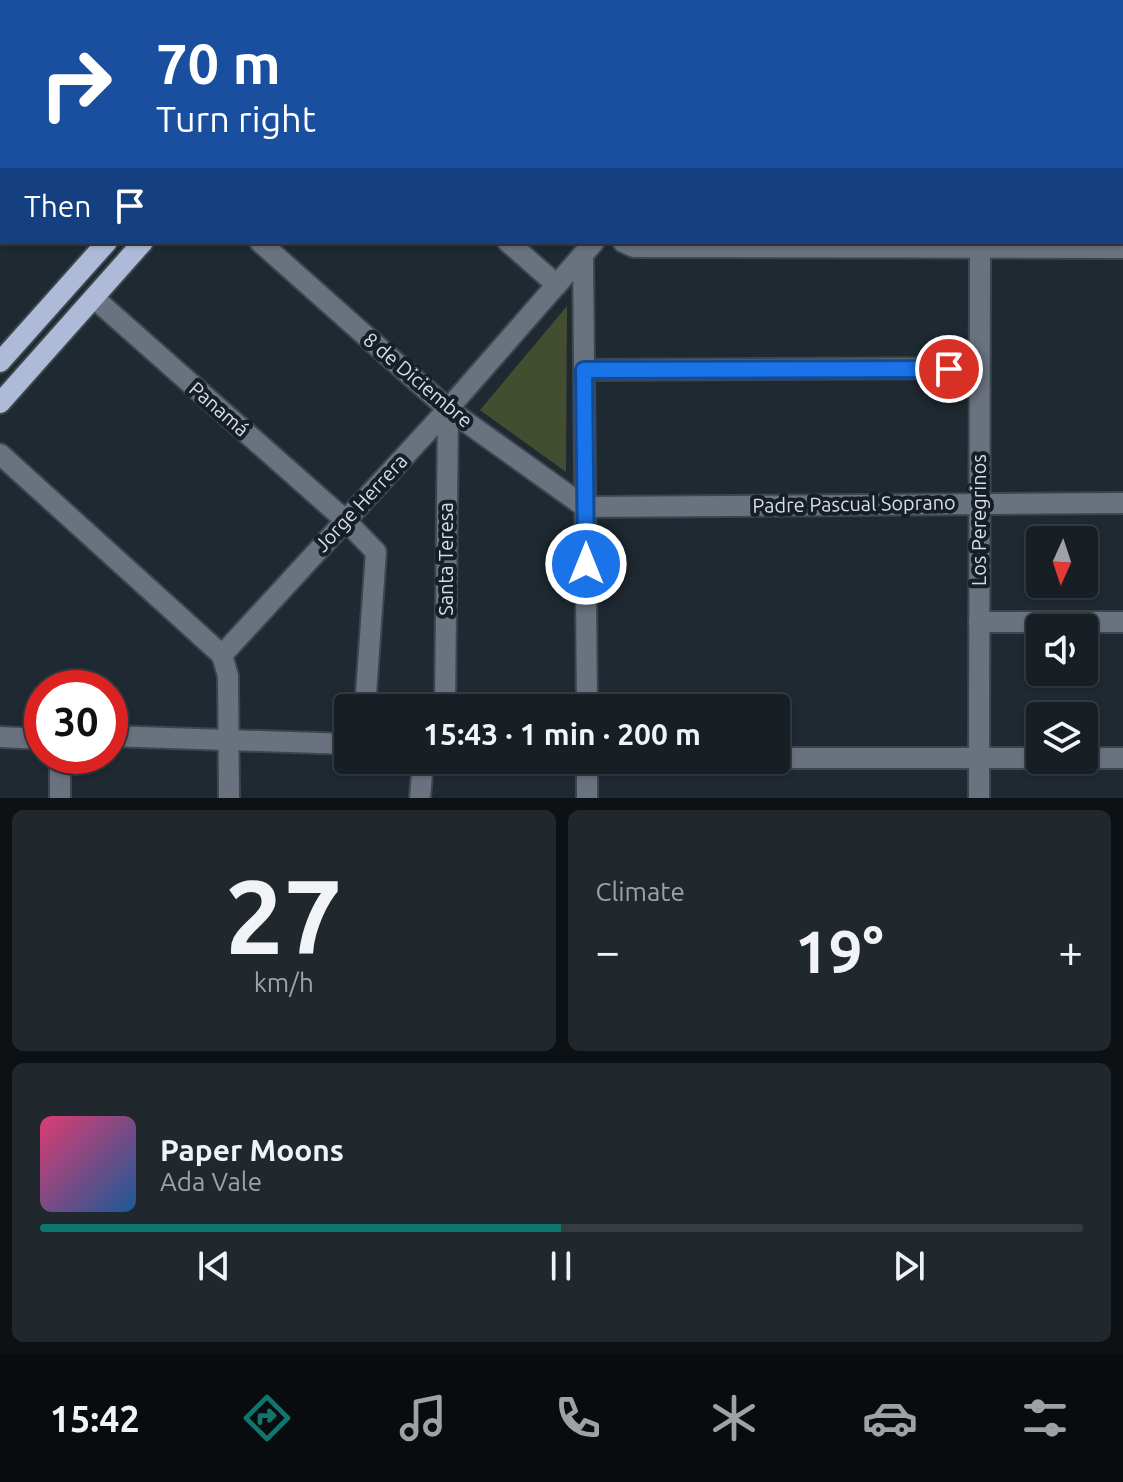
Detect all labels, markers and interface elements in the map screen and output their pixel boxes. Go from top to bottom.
icon: right [24,32,128,136]
text: 70 m [156,32,281,95]
text: Turn right [156,98,316,139]
icon: arrive [108,184,152,228]
text: Then [24,189,92,223]
street label: 8 de Diciembre [359,327,477,432]
pin [915,335,983,403]
icon: arrive [927,347,971,391]
street label: Panamá [185,377,254,441]
street label: Jorge Herrera [310,449,412,556]
street label: Los Peregrinos [967,454,990,586]
street label: Padre Pascual Soprano [752,490,956,517]
street label: Santa Teresa [434,502,457,616]
position arrow [544,522,628,606]
north arrow [1026,526,1098,598]
map controls [1026,526,1098,774]
button: sound [1026,614,1098,686]
speed limit sign: 30 [24,670,128,774]
button: layers [1026,702,1098,774]
text: 15:43 · 1 min · 200 m [423,717,701,751]
text: 27 [225,857,342,974]
text: Climate [596,877,685,906]
text: 19° [795,917,884,984]
text: − [596,926,620,975]
text: + [1058,926,1083,975]
text: km/h [254,968,314,997]
text: Paper Moons [160,1133,344,1167]
text: Ada Vale [160,1167,262,1196]
icon: previous [192,1244,236,1288]
icon: pause [539,1244,583,1288]
icon: next [887,1244,931,1288]
icon: directions [239,1390,295,1446]
icon: music [395,1390,451,1446]
icon: phone [550,1390,606,1446]
icon: climate [706,1390,762,1446]
icon: car [862,1390,918,1446]
icon: filters [1017,1390,1073,1446]
text: 15:42 [50,1398,140,1439]

